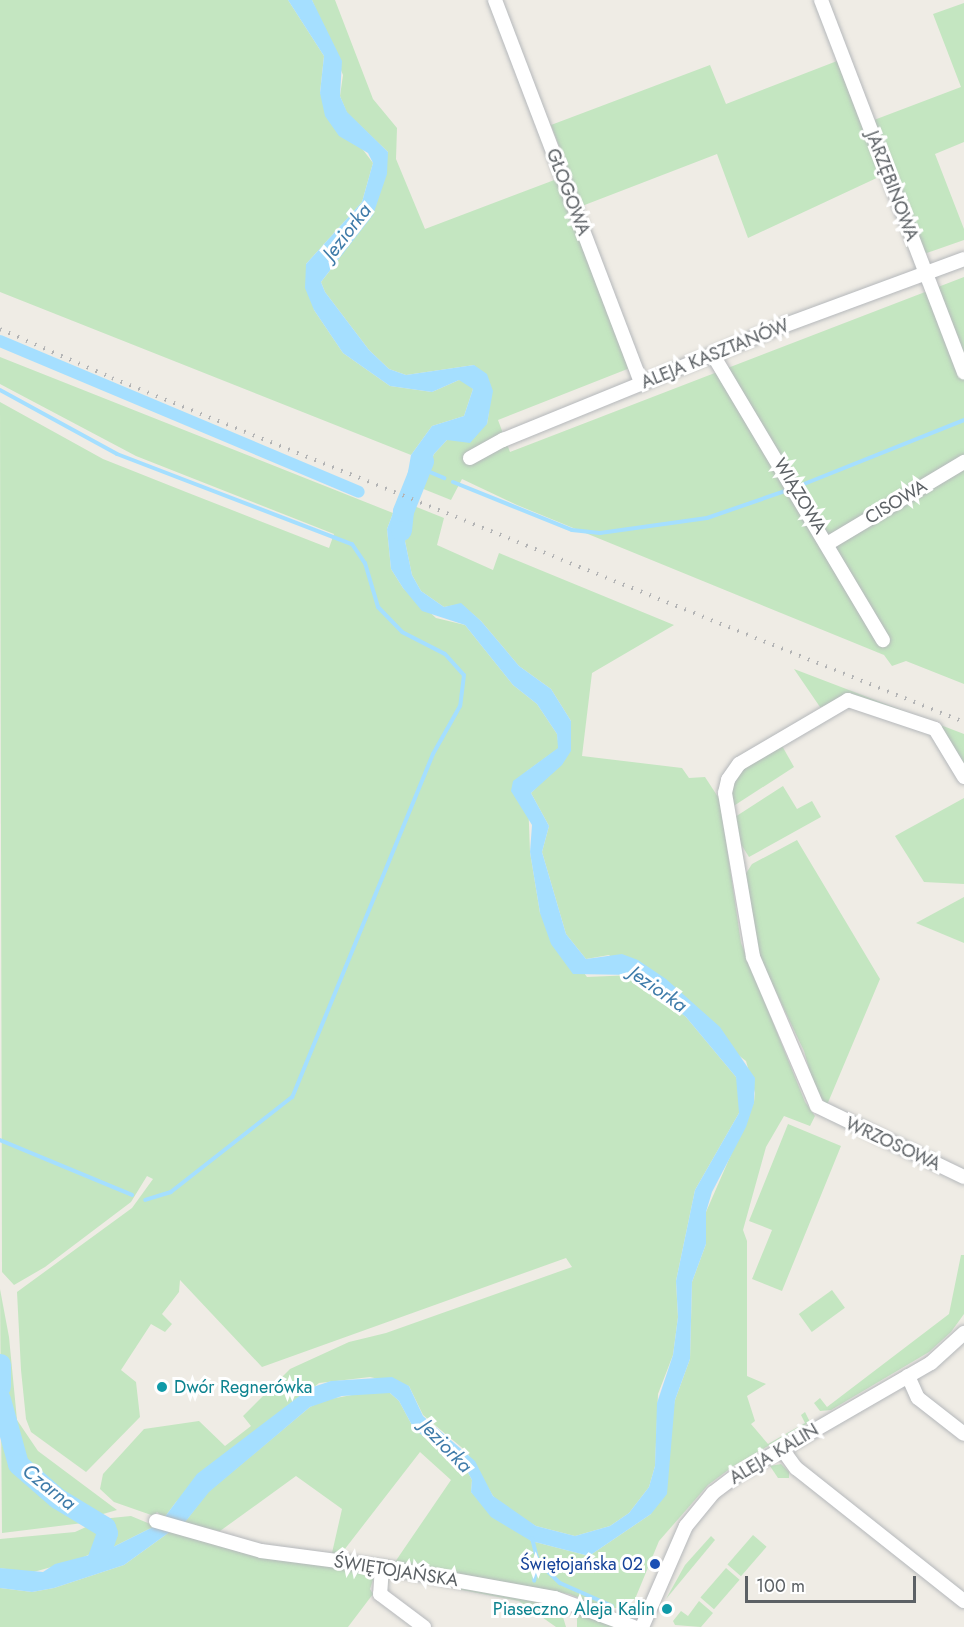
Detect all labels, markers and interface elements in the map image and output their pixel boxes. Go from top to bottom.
street label: JARZĘBINOWA [861,128,923,244]
street label: GŁOGOWA [542,146,594,238]
water label: Jeziorka [317,199,377,265]
street label: ALEJA KASZTANÓW [638,314,792,394]
street label: WIĄZOWA [769,454,831,538]
street label: CISOWA [861,475,931,529]
water label: Jeziorka [624,960,692,1018]
street label: WRZOSOWA [842,1113,944,1175]
place label: Dwór Regnerówka [174,1376,312,1398]
marker: Dwór Regnerówka [155,1380,169,1394]
water label: Jeziorka [415,1414,477,1478]
street label: ALEJA KALIN [726,1419,822,1489]
water label: Czarna [18,1459,80,1515]
street label: ŚWIĘTOJAŃSKA [332,1550,460,1592]
place label: Świętojańska 02 [520,1553,643,1575]
marker: Świętojańska 02 [648,1557,662,1571]
scale bar [748,1564,919,1602]
text: 100 m [756,1573,805,1599]
place label: Piaseczno Aleja Kalin [493,1598,655,1620]
marker: Piaseczno Aleja Kalin [660,1602,674,1616]

